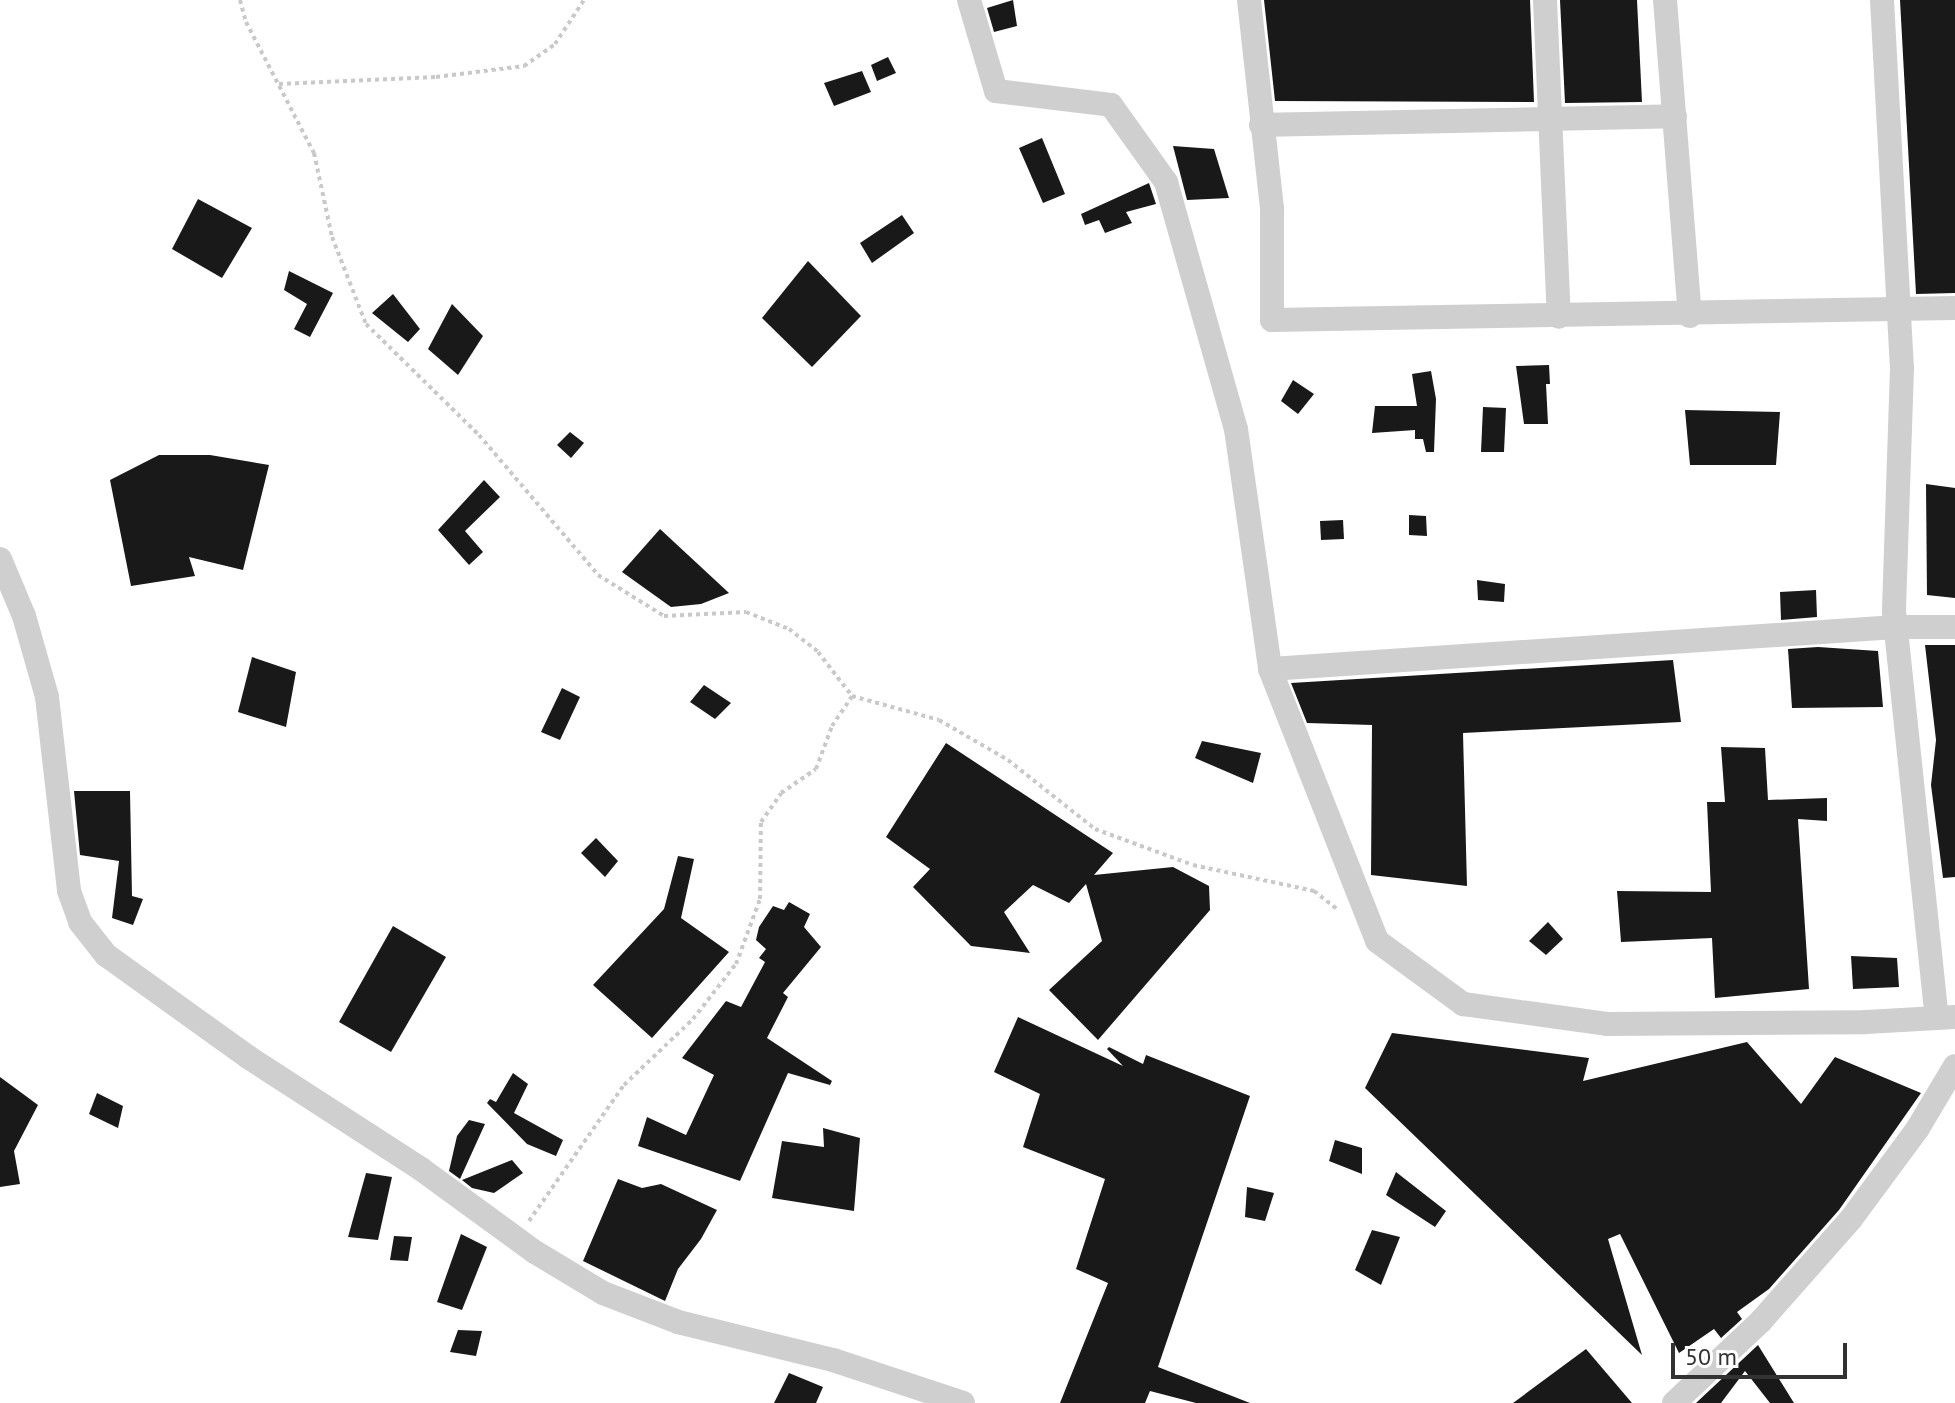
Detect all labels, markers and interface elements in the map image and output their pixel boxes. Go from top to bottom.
scale bar [1675,1327,1851,1377]
text: 50 m [1685,1341,1737,1372]

